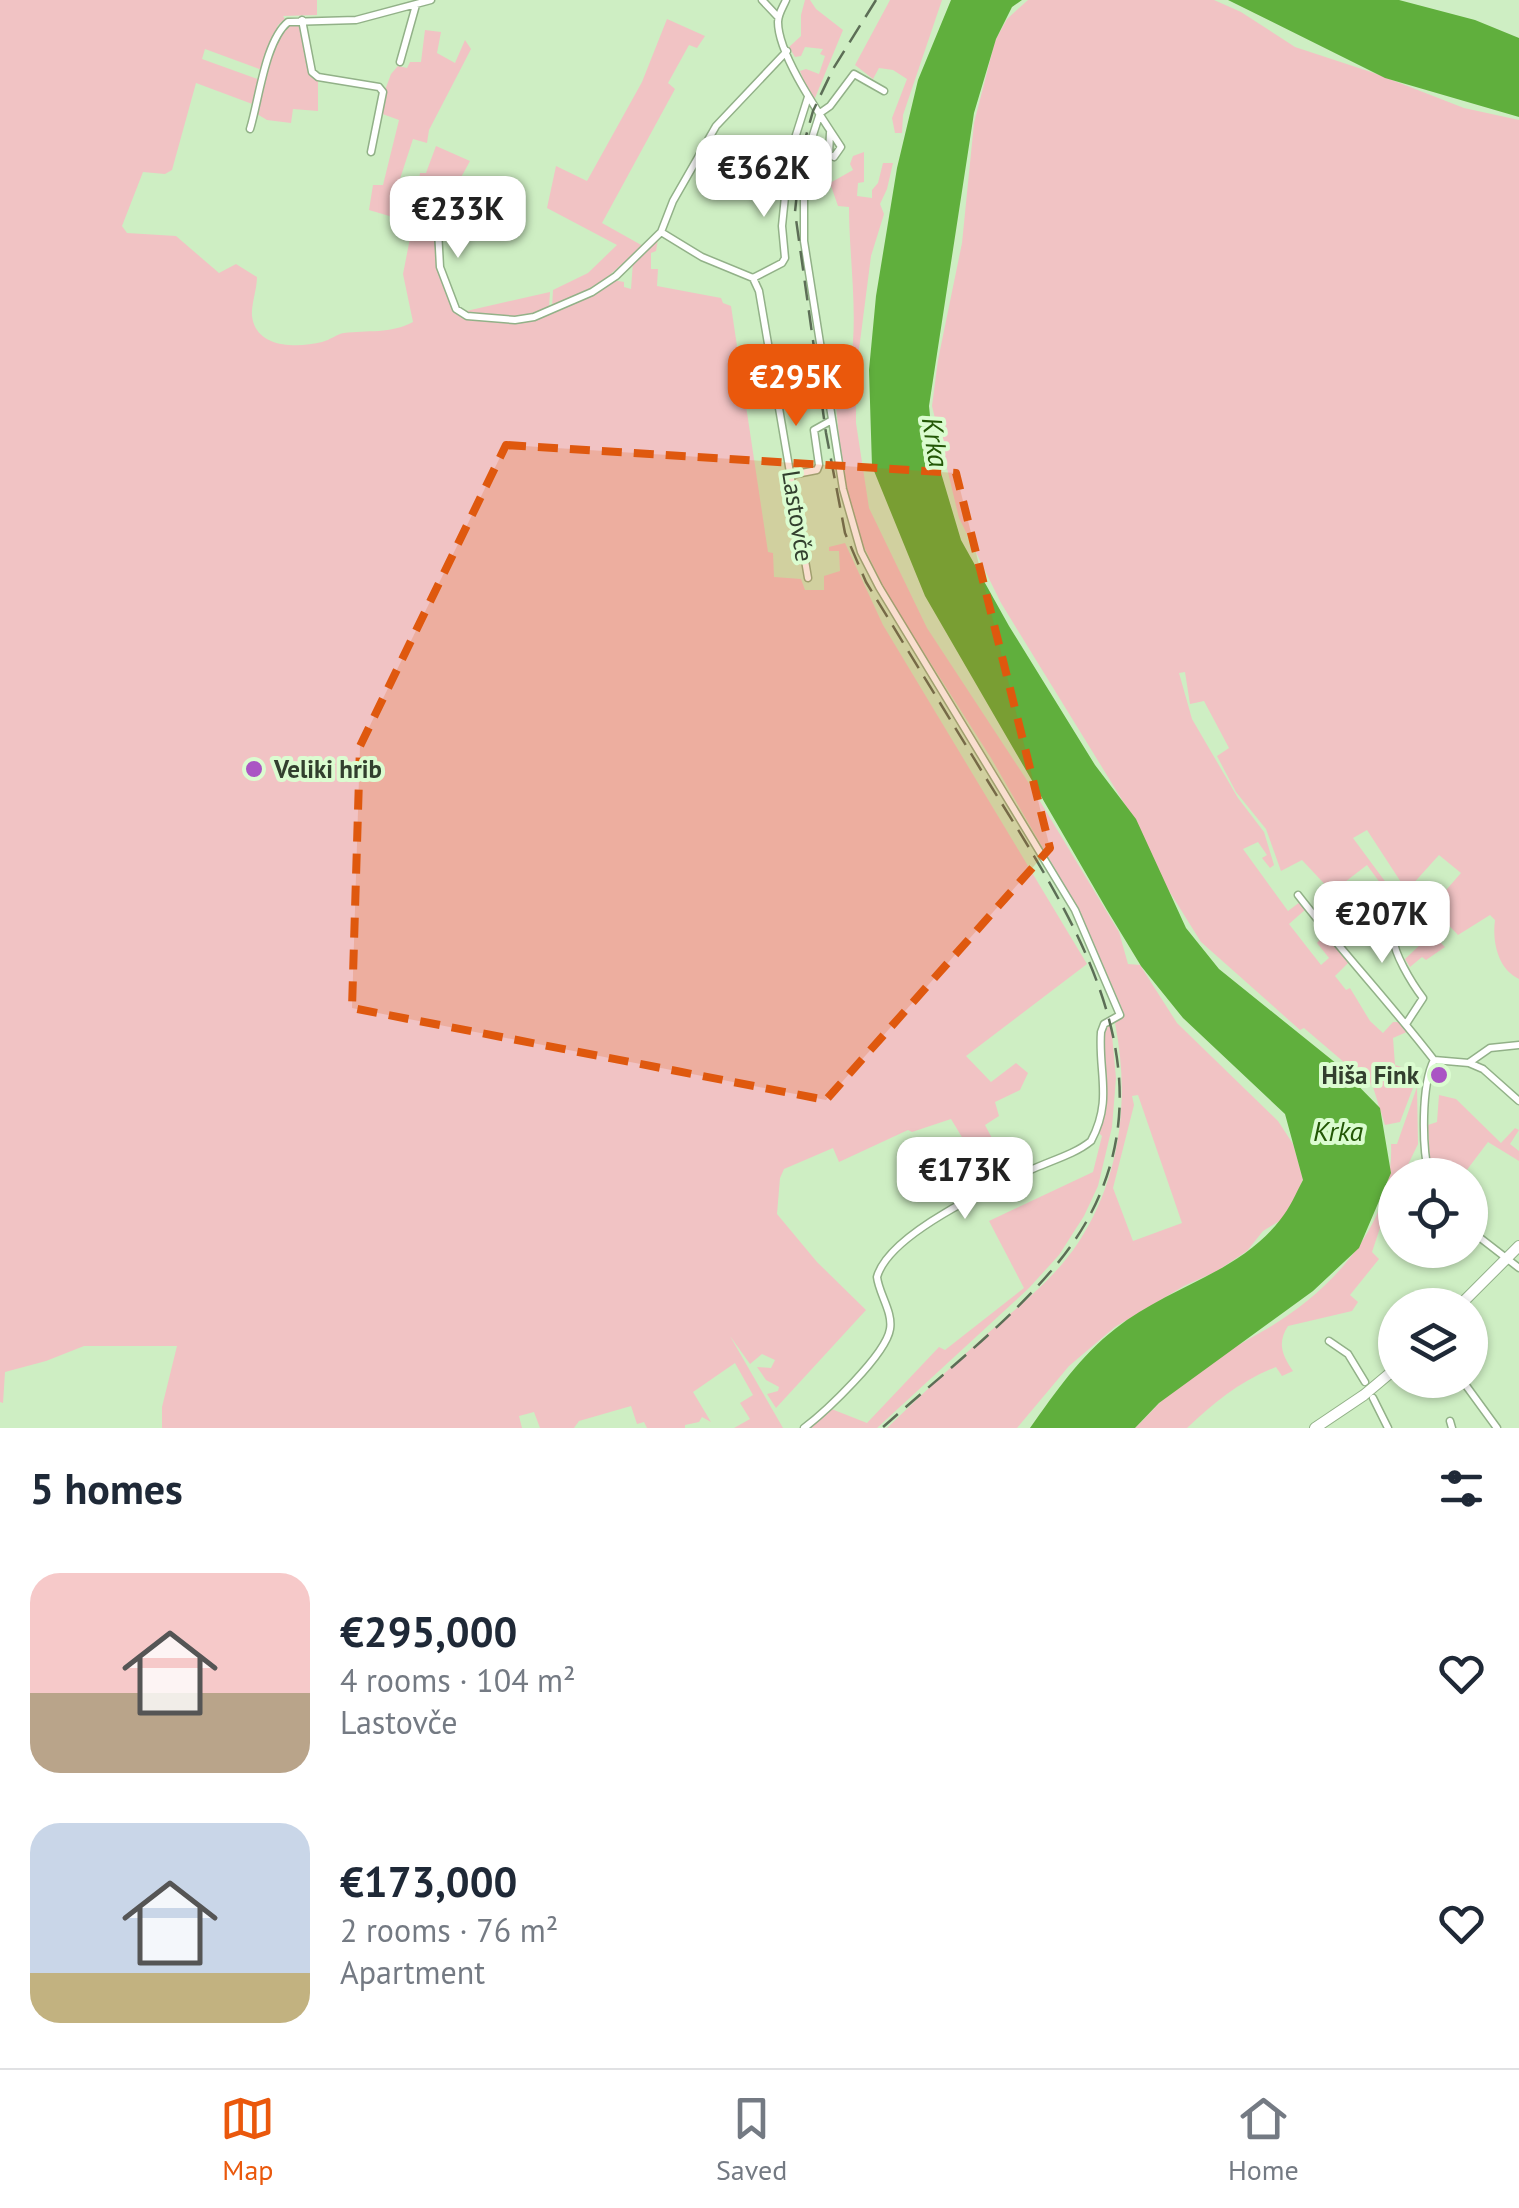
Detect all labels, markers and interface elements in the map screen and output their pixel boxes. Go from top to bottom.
pin: €362K [694,135,834,220]
text: €362K [718,146,810,188]
pin: €233K [388,176,528,261]
text: €233K [412,187,504,229]
pin: €295K [726,344,866,429]
text: €295K [750,355,842,397]
water label: Krka [914,414,958,470]
street label: Lastovče [775,468,821,564]
place label: Veliki hrib [273,753,382,785]
marker: Veliki hrib [243,758,265,780]
pin: €207K [1312,881,1452,966]
text: €207K [1336,892,1428,934]
place label: Hiša Fink [1321,1059,1420,1091]
marker: Hiša Fink [1428,1064,1450,1086]
water label: Krka [1313,1112,1363,1149]
pin: €173K [895,1137,1035,1222]
text: €173K [919,1148,1011,1190]
map controls [1378,1158,1488,1398]
button: locate [1378,1158,1488,1268]
button: layers [1378,1288,1488,1398]
text: 5 homes [30,1461,183,1516]
icon: filters [1434,1461,1489,1516]
text: €295,000 [340,1604,517,1659]
icon: home [110,1613,230,1733]
icon: heart [1434,1646,1489,1701]
text: 4 rooms · 104 m² [340,1659,576,1701]
text: Lastovče [340,1701,458,1743]
text: €173,000 [340,1854,517,1909]
icon: home [110,1863,230,1983]
icon: heart [1434,1896,1489,1951]
text: 2 rooms · 76 m² [340,1909,558,1951]
text: Apartment [340,1951,485,1993]
tab: Map [220,2091,275,2188]
tab: Saved [716,2091,787,2188]
tab: Home [1228,2091,1299,2188]

